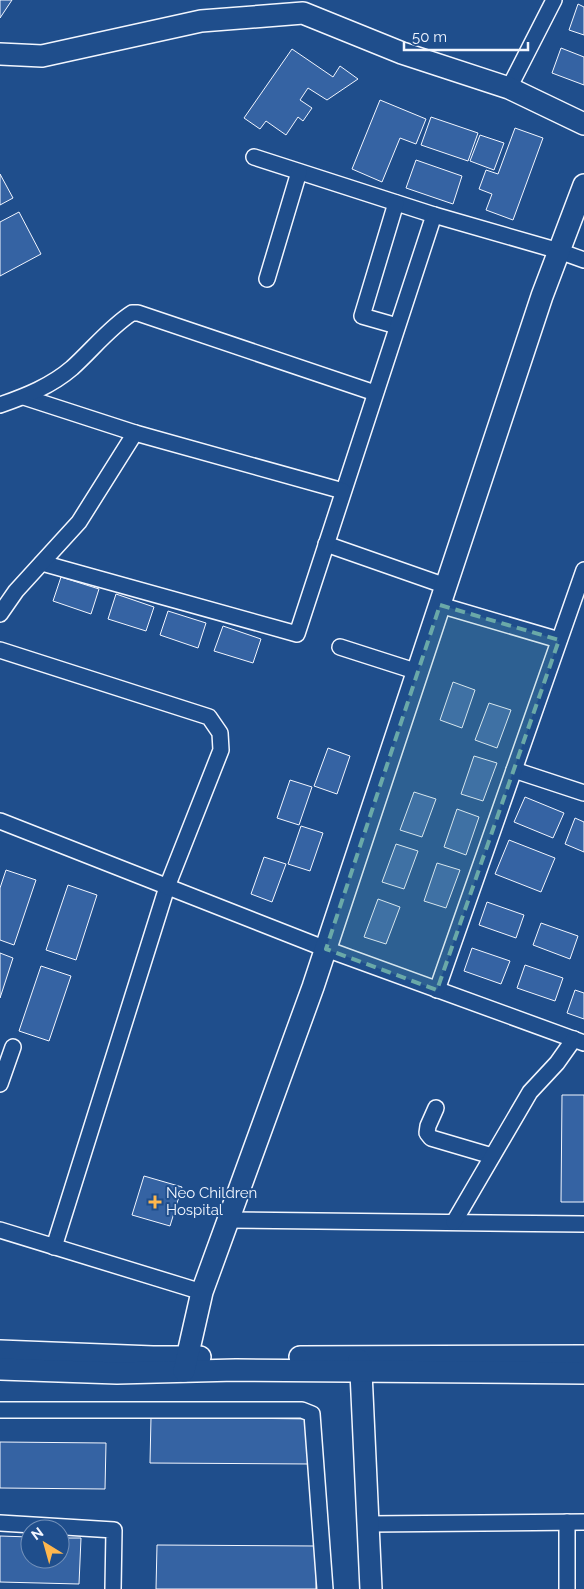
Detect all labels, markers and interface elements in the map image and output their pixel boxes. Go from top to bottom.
scale bar [404,20,528,52]
text: 50 m [412,28,447,46]
place label: Neo Children Hospital [166,1184,257,1219]
marker: Neo Children Hospital [148,1195,162,1209]
north arrow [20,1519,70,1569]
text: N [28,1524,46,1543]

